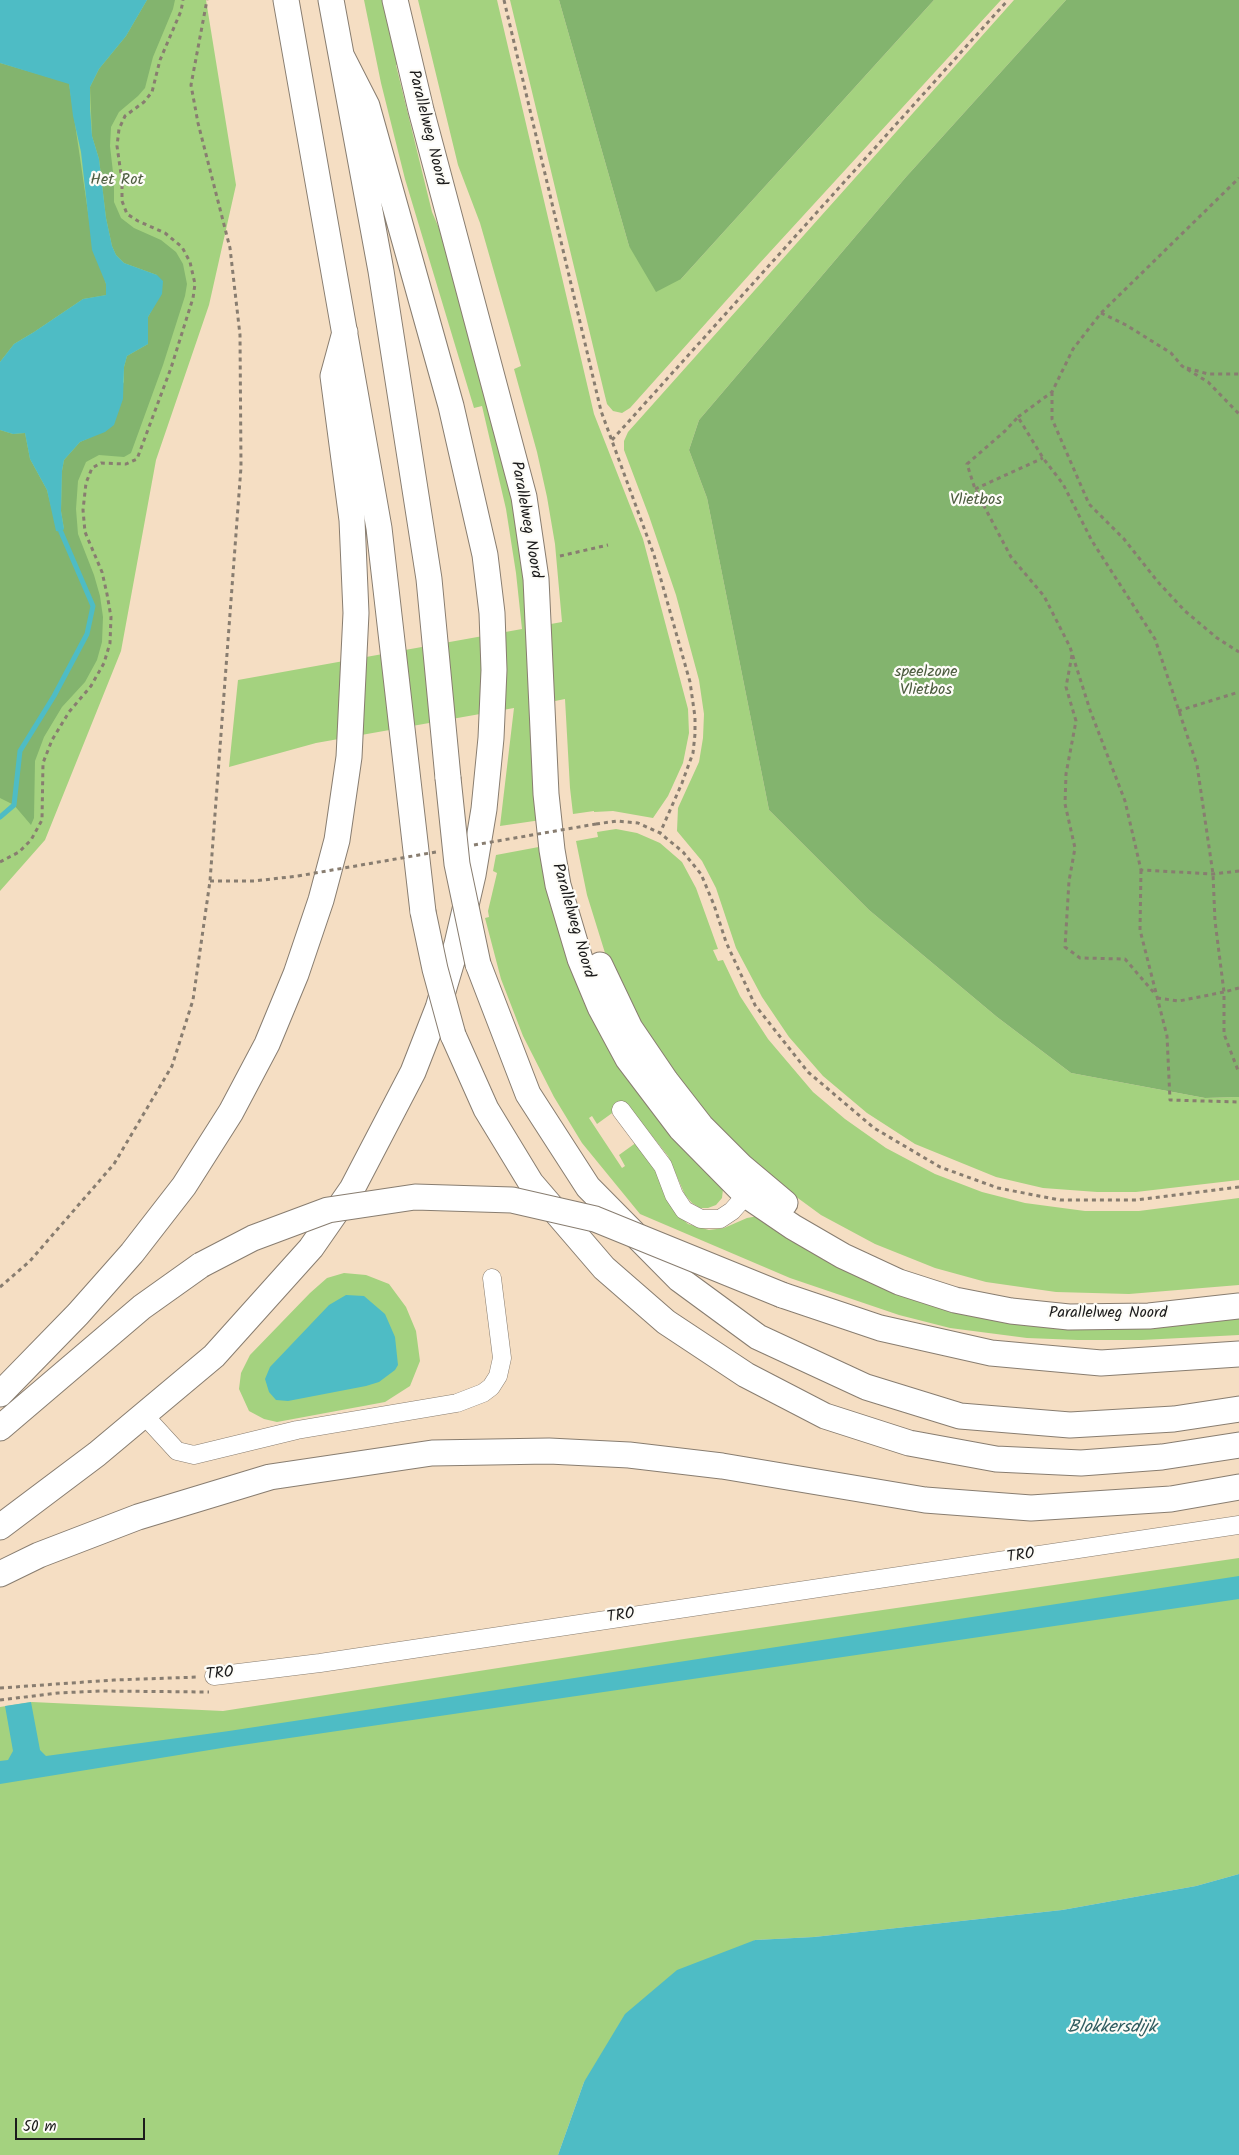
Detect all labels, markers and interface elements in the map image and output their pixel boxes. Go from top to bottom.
street label: Parallelweg Noord [402,68,450,188]
park label: Het Rot [90,171,144,191]
street label: Parallelweg Noord [505,460,545,580]
park label: Vlietbos [950,491,1002,511]
park label: speelzone Vlietbos [895,663,957,701]
street label: Parallelweg Noord [546,861,598,981]
street label: Parallelweg Noord [1049,1304,1167,1324]
street label: TRO [1006,1545,1036,1569]
street label: TRO [606,1605,636,1629]
street label: TRO [205,1664,235,1686]
water label: Blokkersdijk [1068,2018,1156,2040]
scale bar [18,2108,148,2140]
text: 50 m [23,2115,57,2139]

